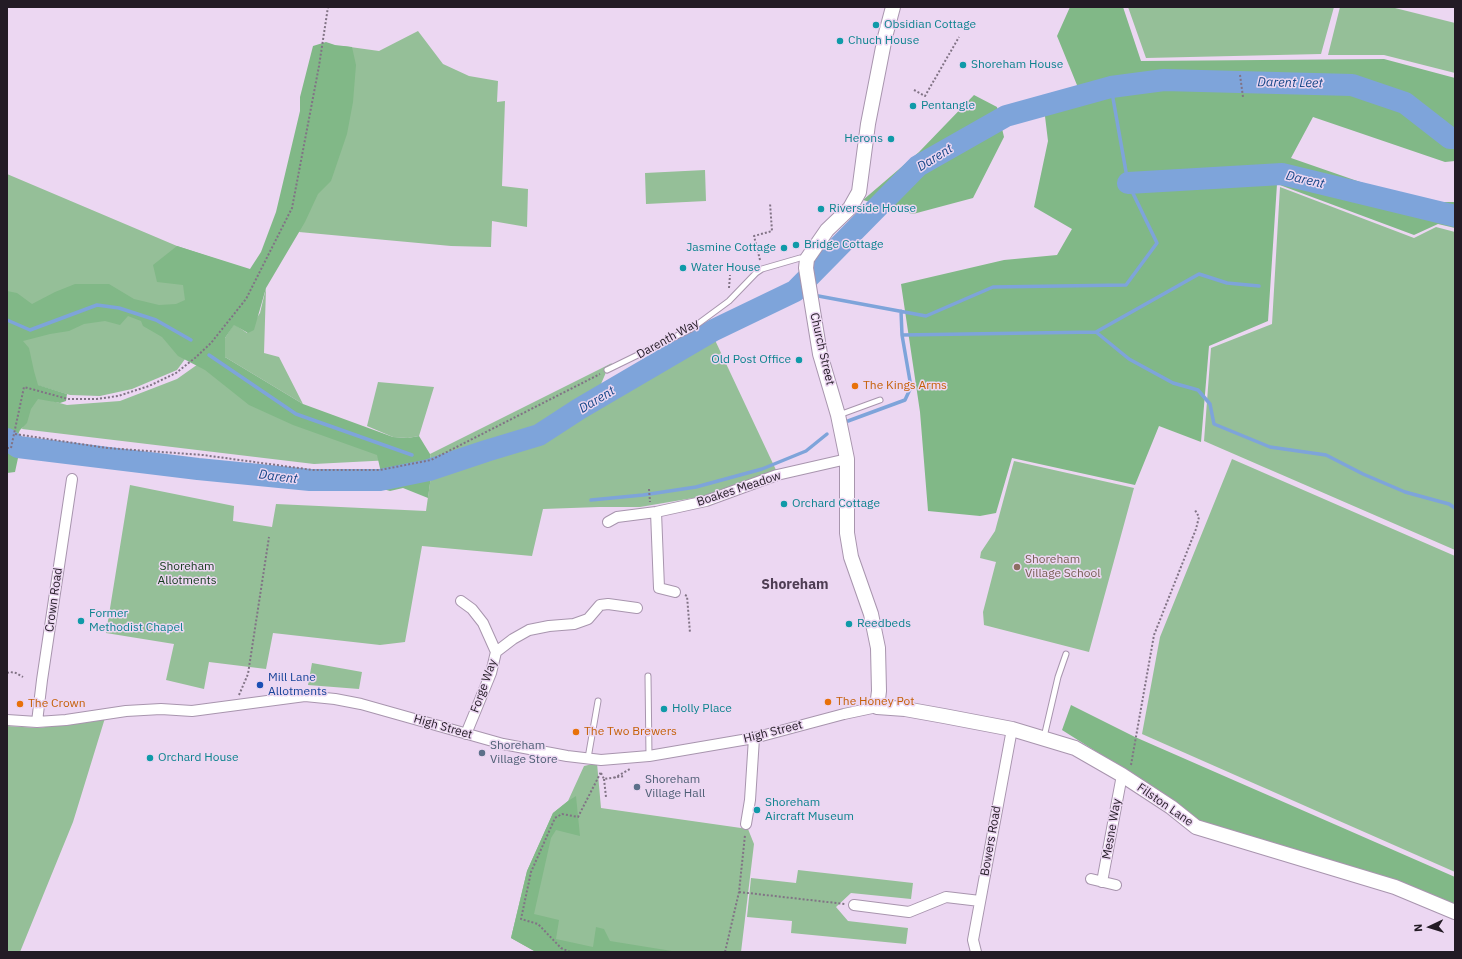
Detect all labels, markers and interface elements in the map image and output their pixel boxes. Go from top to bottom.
place label: Obsidian Cottage [884,18,976,32]
marker: Obsidian Cottage [871,20,881,30]
place label: Chuch House [848,34,919,48]
marker: Chuch House [835,36,845,46]
place label: Shoreham House [971,58,1063,72]
marker: Shoreham House [958,60,968,70]
water label: Darent Leet [1257,75,1323,91]
place label: Pentangle [921,99,975,113]
marker: Pentangle [908,101,918,111]
place label: Herons [844,132,883,146]
marker: Herons [886,134,896,144]
water label: Darent [914,141,956,175]
water label: Darent [1284,168,1326,192]
place label: Riverside House [829,202,916,216]
marker: Riverside House [816,204,826,214]
place label: Bridge Cottage [804,238,884,252]
marker: Bridge Cottage [791,240,801,250]
place label: Jasmine Cottage [686,241,776,255]
marker: Jasmine Cottage [779,243,789,253]
place label: Water House [691,261,760,275]
marker: Water House [678,263,688,273]
street label: Church Street [807,311,837,387]
street label: Darenth Way [634,316,702,362]
place label: Old Post Office [711,353,791,367]
marker: Old Post Office [794,355,804,365]
place label: The Kings Arms [863,379,947,393]
marker: The Kings Arms [850,381,860,391]
water label: Darent [576,383,618,417]
water label: Darent [258,467,298,487]
street label: Boakes Meadow [695,469,783,509]
place label: Orchard Cottage [792,497,880,511]
marker: Orchard Cottage [779,499,789,509]
place label: Shoreham Village School [1025,553,1100,581]
park label: Shoreham Allotments [157,560,217,588]
marker: Shoreham Village School [1012,562,1022,572]
street label: Crown Road [42,567,66,633]
district label: Shoreham [761,577,829,593]
place label: Former Methodist Chapel [89,607,183,635]
marker: Former Methodist Chapel [76,616,86,626]
place label: Reedbeds [857,617,911,631]
marker: Reedbeds [844,619,854,629]
street label: Forge Way [468,657,500,715]
place label: Mill Lane Allotments [268,671,327,699]
marker: Mill Lane Allotments [255,680,265,690]
place label: The Honey Pot [836,695,914,709]
place label: The Crown [28,697,86,711]
marker: The Honey Pot [823,697,833,707]
marker: The Crown [15,699,25,709]
place label: Holly Place [672,702,732,716]
marker: Holly Place [659,704,669,714]
street label: High Street [412,712,474,742]
street label: High Street [742,718,804,746]
place label: The Two Brewers [584,725,677,739]
marker: The Two Brewers [571,727,581,737]
place label: Shoreham Village Store [490,739,558,767]
marker: Shoreham Village Store [477,748,487,758]
place label: Orchard House [158,751,239,765]
marker: Orchard House [145,753,155,763]
place label: Shoreham Village Hall [645,773,705,801]
street label: Filston Lane [1134,780,1196,830]
marker: Shoreham Village Hall [632,782,642,792]
place label: Shoreham Aircraft Museum [765,796,854,824]
street label: Mesne Way [1100,798,1124,860]
marker: Shoreham Aircraft Museum [752,805,762,815]
street label: Bowers Road [978,805,1004,877]
north arrow [1410,907,1450,947]
text: N [1411,923,1425,932]

